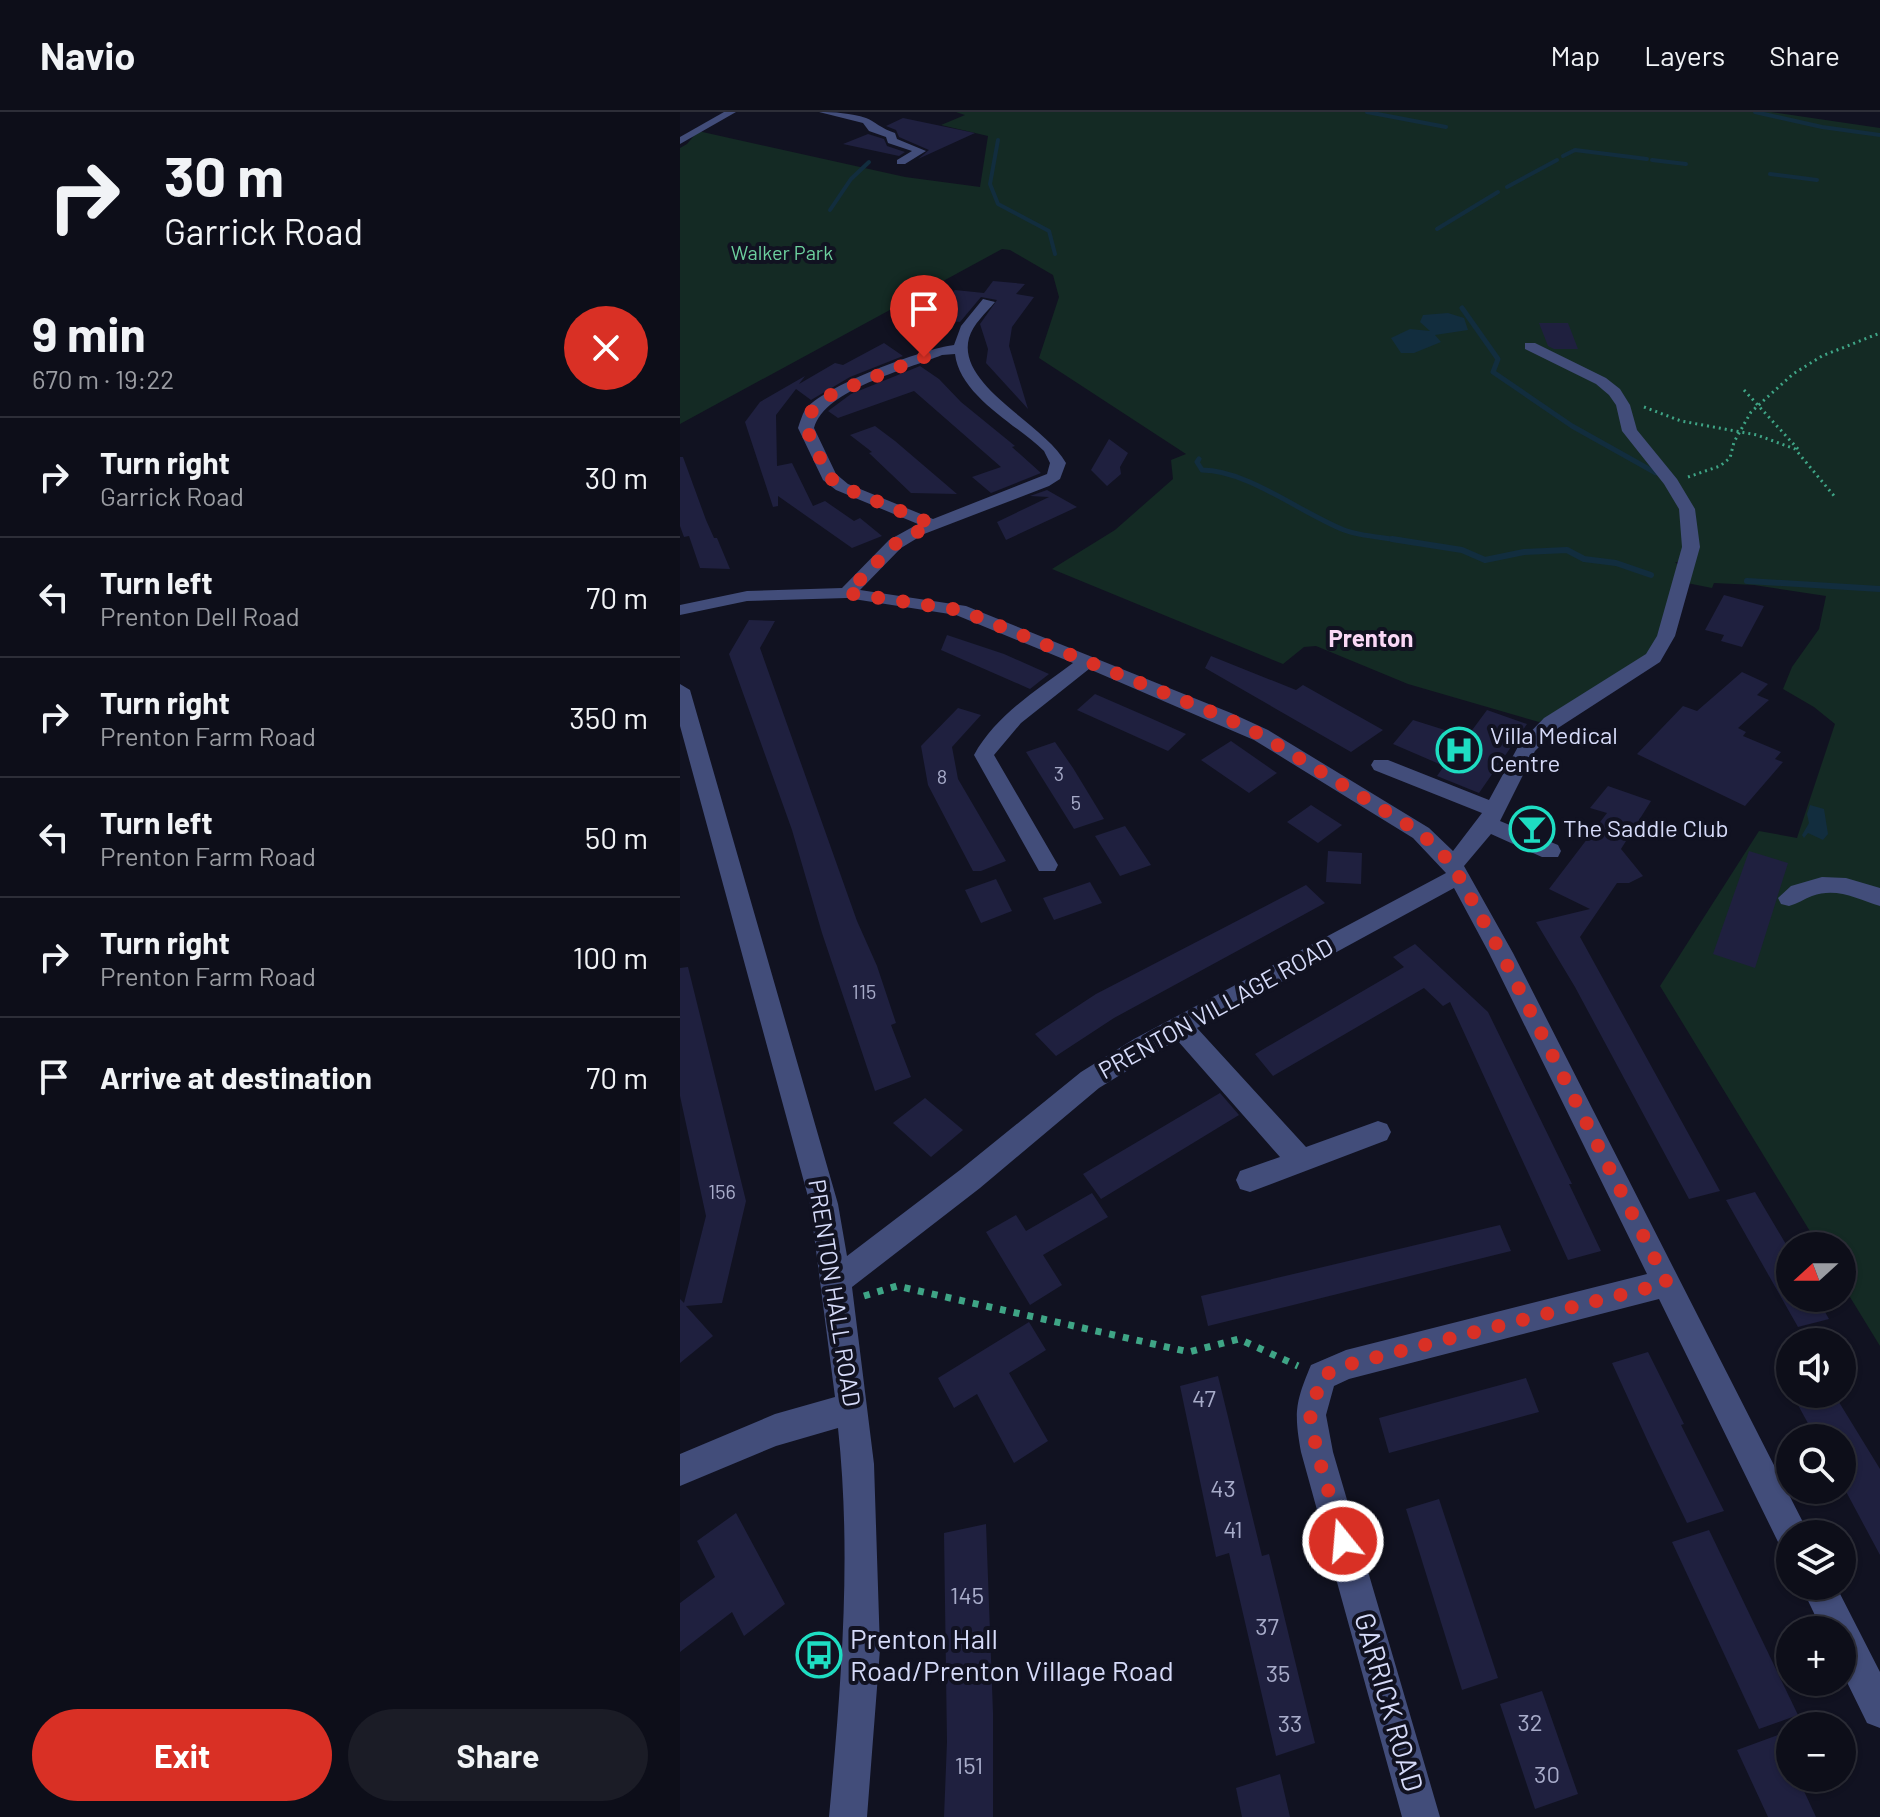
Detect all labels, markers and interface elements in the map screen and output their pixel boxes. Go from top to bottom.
text: Navio [40,32,135,78]
text: Map [1550,38,1600,72]
text: Layers [1644,38,1725,72]
text: Share [1769,38,1840,72]
text: 30 m [164,141,284,208]
icon: right [32,144,136,248]
text: Garrick Road [164,209,363,252]
park label: Walker Park [731,240,833,264]
pin [890,275,958,357]
icon: arrive [902,287,946,331]
text: 9 min [32,304,146,362]
button: close [564,306,648,390]
text: 670 m · 19:22 [32,363,174,394]
text: Turn right [100,444,230,480]
icon: right [32,455,76,499]
text: 30 m [585,459,648,495]
text: Garrick Road [100,480,244,511]
text: Turn left [100,564,213,600]
icon: left [32,575,76,619]
text: 70 m [586,579,648,615]
text: Prenton Dell Road [100,600,300,631]
district label: Prenton [1329,623,1413,652]
text: Turn right [100,684,230,720]
icon: right [32,695,76,739]
text: 350 m [569,699,648,735]
text: Prenton Farm Road [100,720,316,751]
place label: Villa Medical Centre [1490,720,1618,777]
hospital icon: Villa Medical Centre [1435,726,1483,774]
house number: 3 [1054,761,1064,785]
house number: 8 [937,764,947,788]
house number: 5 [1071,790,1081,814]
text: Turn left [100,804,213,840]
bar icon: The Saddle Club [1508,805,1556,853]
place label: The Saddle Club [1563,813,1729,842]
icon: left [32,815,76,859]
text: 50 m [585,819,648,855]
text: Prenton Farm Road [100,840,316,871]
text: Turn right [100,924,230,960]
street label: PRENTON VILLAGE ROAD [1093,931,1338,1084]
icon: right [32,935,76,979]
text: 100 m [573,939,648,975]
text: Prenton Farm Road [100,960,316,991]
house number: 115 [852,979,876,1003]
icon: arrive [32,1055,76,1099]
text: Arrive at destination [100,1059,372,1095]
text: 70 m [586,1059,648,1095]
street label: PRENTON HALL ROAD [803,1177,868,1408]
house number: 156 [708,1179,736,1203]
north arrow [1776,1232,1856,1312]
map controls [1776,1232,1856,1792]
button: sound [1776,1328,1856,1408]
house number: 47 [1192,1383,1216,1412]
button: search [1776,1424,1856,1504]
house number: 43 [1210,1473,1236,1502]
position arrow [1301,1499,1385,1583]
house number: 41 [1223,1514,1243,1543]
button: layers [1776,1520,1856,1600]
house number: 145 [950,1580,984,1609]
street label: GARRICK ROAD [1348,1609,1432,1795]
house number: 37 [1255,1611,1279,1640]
button: + [1776,1616,1856,1696]
place label: Prenton Hall Road/Prenton Village Road [850,1621,1174,1687]
bus stop icon: Prenton Hall Road/Prenton Village Road [795,1631,843,1679]
house number: 35 [1266,1658,1290,1687]
house number: 32 [1517,1707,1543,1736]
house number: 33 [1278,1708,1302,1737]
button: Exit [32,1709,332,1801]
button: Share [348,1709,648,1801]
button: − [1776,1712,1856,1792]
house number: 151 [955,1750,983,1779]
house number: 30 [1534,1759,1560,1788]

